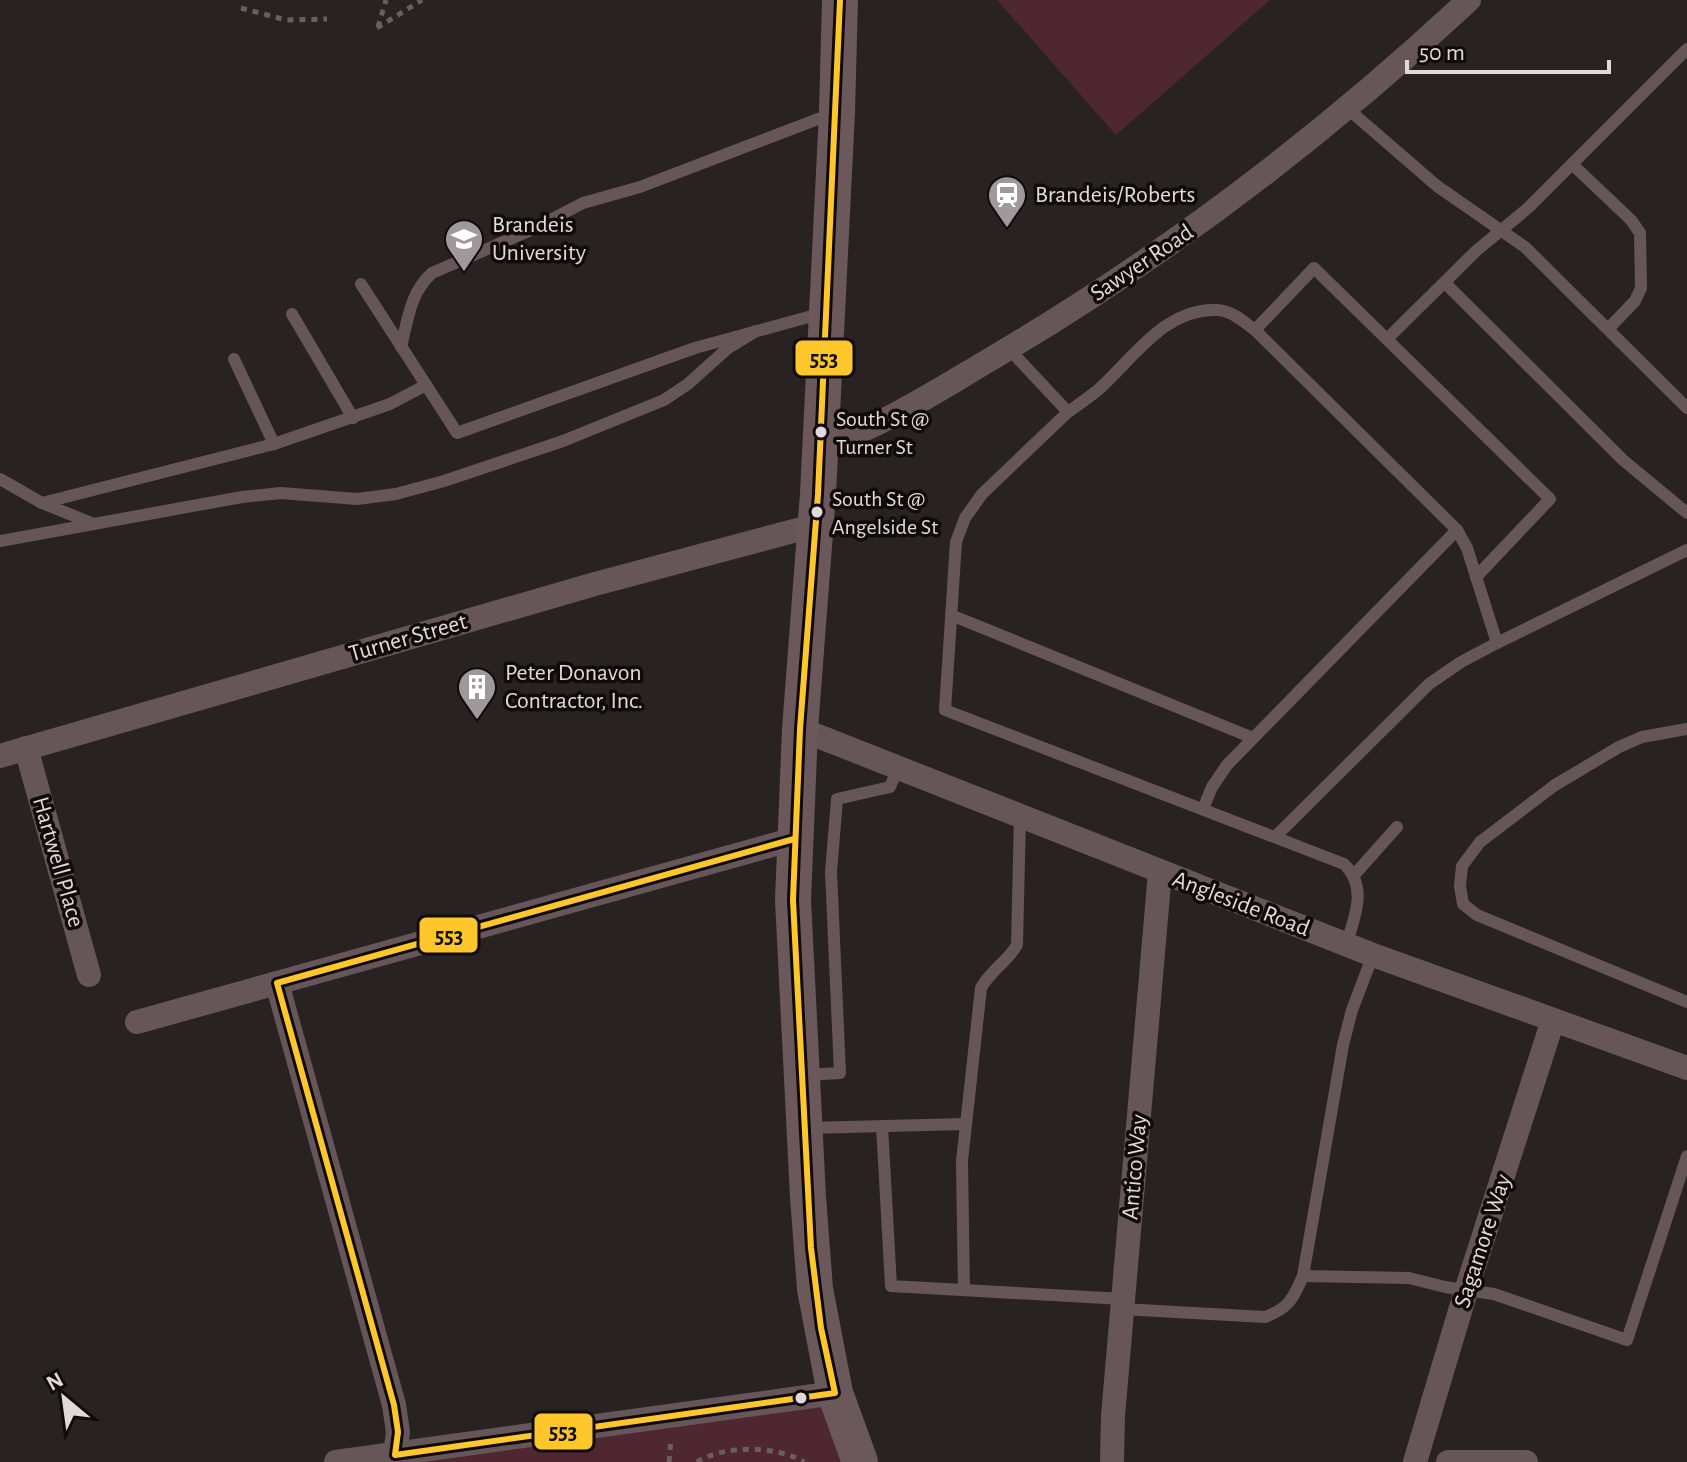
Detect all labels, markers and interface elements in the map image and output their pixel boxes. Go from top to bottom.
scale bar [1407,24,1609,74]
text: 50 m [1419,41,1465,65]
station icon: Brandeis/Roberts [986,174,1028,229]
place label: Brandeis/Roberts [1035,183,1195,207]
place label: Brandeis University [492,213,586,265]
school or university icon: Brandeis University [443,218,485,273]
street label: Sawyer Road [1086,220,1198,306]
line badge: 553 [794,339,854,377]
text: 553 [810,348,838,370]
place label: South St @ Turner St [836,408,929,458]
marker: South St @ Turner St [813,424,829,440]
place label: South St @ Angelside St [832,488,938,538]
marker: South St @ Angelside St [809,504,825,520]
street label: Turner Street [346,610,470,666]
place label: Peter Donavon Contractor, Inc. [505,661,643,713]
building icon: Peter Donavon Contractor, Inc. [456,666,498,721]
street label: Hartwell Place [28,794,88,930]
street label: Angleside Road [1169,867,1313,941]
line badge: 553 [418,916,479,954]
text: 553 [435,925,463,947]
street label: Antico Way [1118,1113,1152,1221]
street label: Sagamore Way [1450,1171,1516,1311]
north arrow [24,1358,104,1438]
text: N [43,1368,67,1395]
unlabelled marker [793,1390,809,1406]
line badge: 553 [533,1412,594,1451]
text: 553 [549,1421,577,1443]

